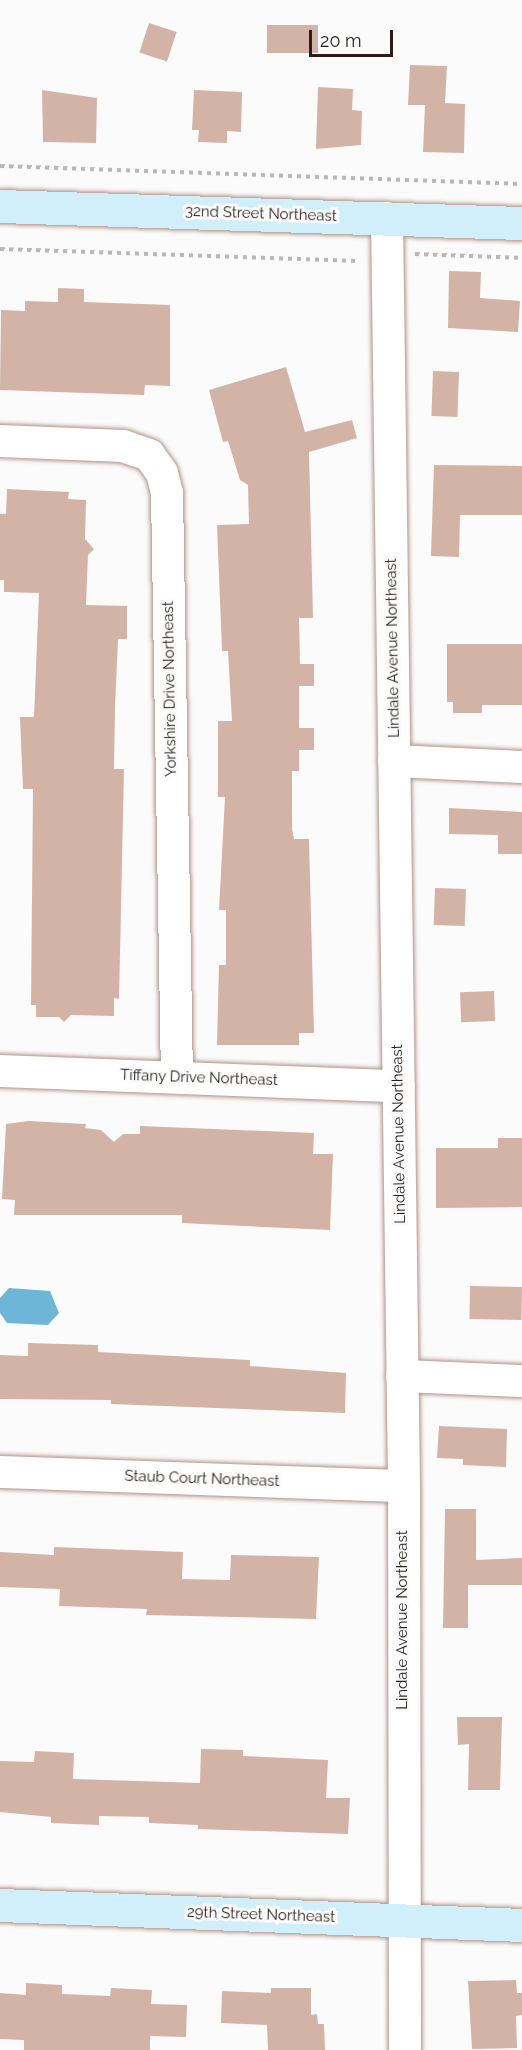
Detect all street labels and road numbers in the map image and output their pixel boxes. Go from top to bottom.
street label: 32nd Street Northeast [185,202,337,226]
street label: Lindale Avenue Northeast [382,558,404,738]
street label: Yorkshire Drive Northeast [159,601,181,777]
street label: Lindale Avenue Northeast [388,1044,410,1224]
street label: Tiffany Drive Northeast [120,1066,278,1090]
street label: Staub Court Northeast [124,1467,280,1491]
street label: Lindale Avenue Northeast [394,1530,412,1710]
street label: 29th Street Northeast [187,1903,335,1927]

